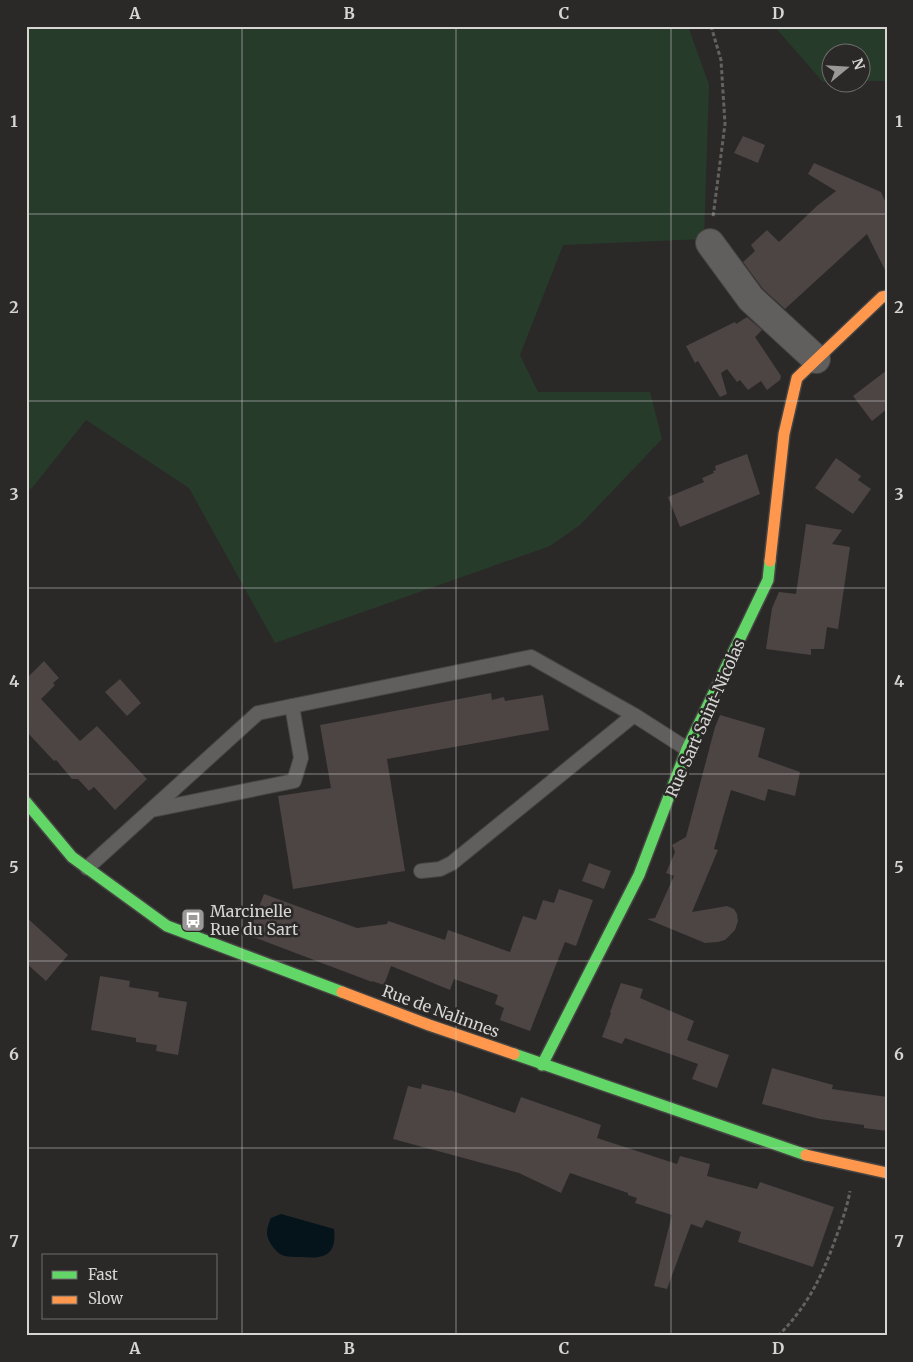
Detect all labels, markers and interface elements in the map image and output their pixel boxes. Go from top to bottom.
text: A [128,3,141,23]
text: B [343,3,355,23]
text: C [559,3,569,23]
text: D [772,3,784,23]
north arrow [820,42,870,92]
text: N [848,56,869,72]
text: 1 [10,111,18,131]
text: 1 [895,111,903,131]
text: 2 [9,297,19,317]
text: 2 [894,297,904,317]
text: 3 [9,484,19,504]
text: 3 [894,484,904,504]
street label: Rue Sart Saint-Nicolas [661,636,749,800]
text: 4 [9,671,19,691]
text: 4 [894,671,904,691]
text: 5 [9,857,19,877]
text: 5 [894,857,904,877]
place label: Marcinelle Rue du Sart [210,901,299,939]
bus stop icon: Marcinelle Rue du Sart [180,907,206,933]
street label: Rue de Nalinnes [380,980,503,1042]
text: 6 [9,1044,19,1064]
text: 6 [894,1044,904,1064]
text: 7 [9,1231,19,1251]
text: 7 [894,1231,904,1251]
legend [42,1254,218,1320]
text: Fast [88,1265,118,1284]
text: Slow [88,1289,123,1308]
text: A [128,1338,141,1358]
text: B [343,1338,355,1358]
text: C [559,1338,569,1358]
text: D [772,1338,784,1358]

